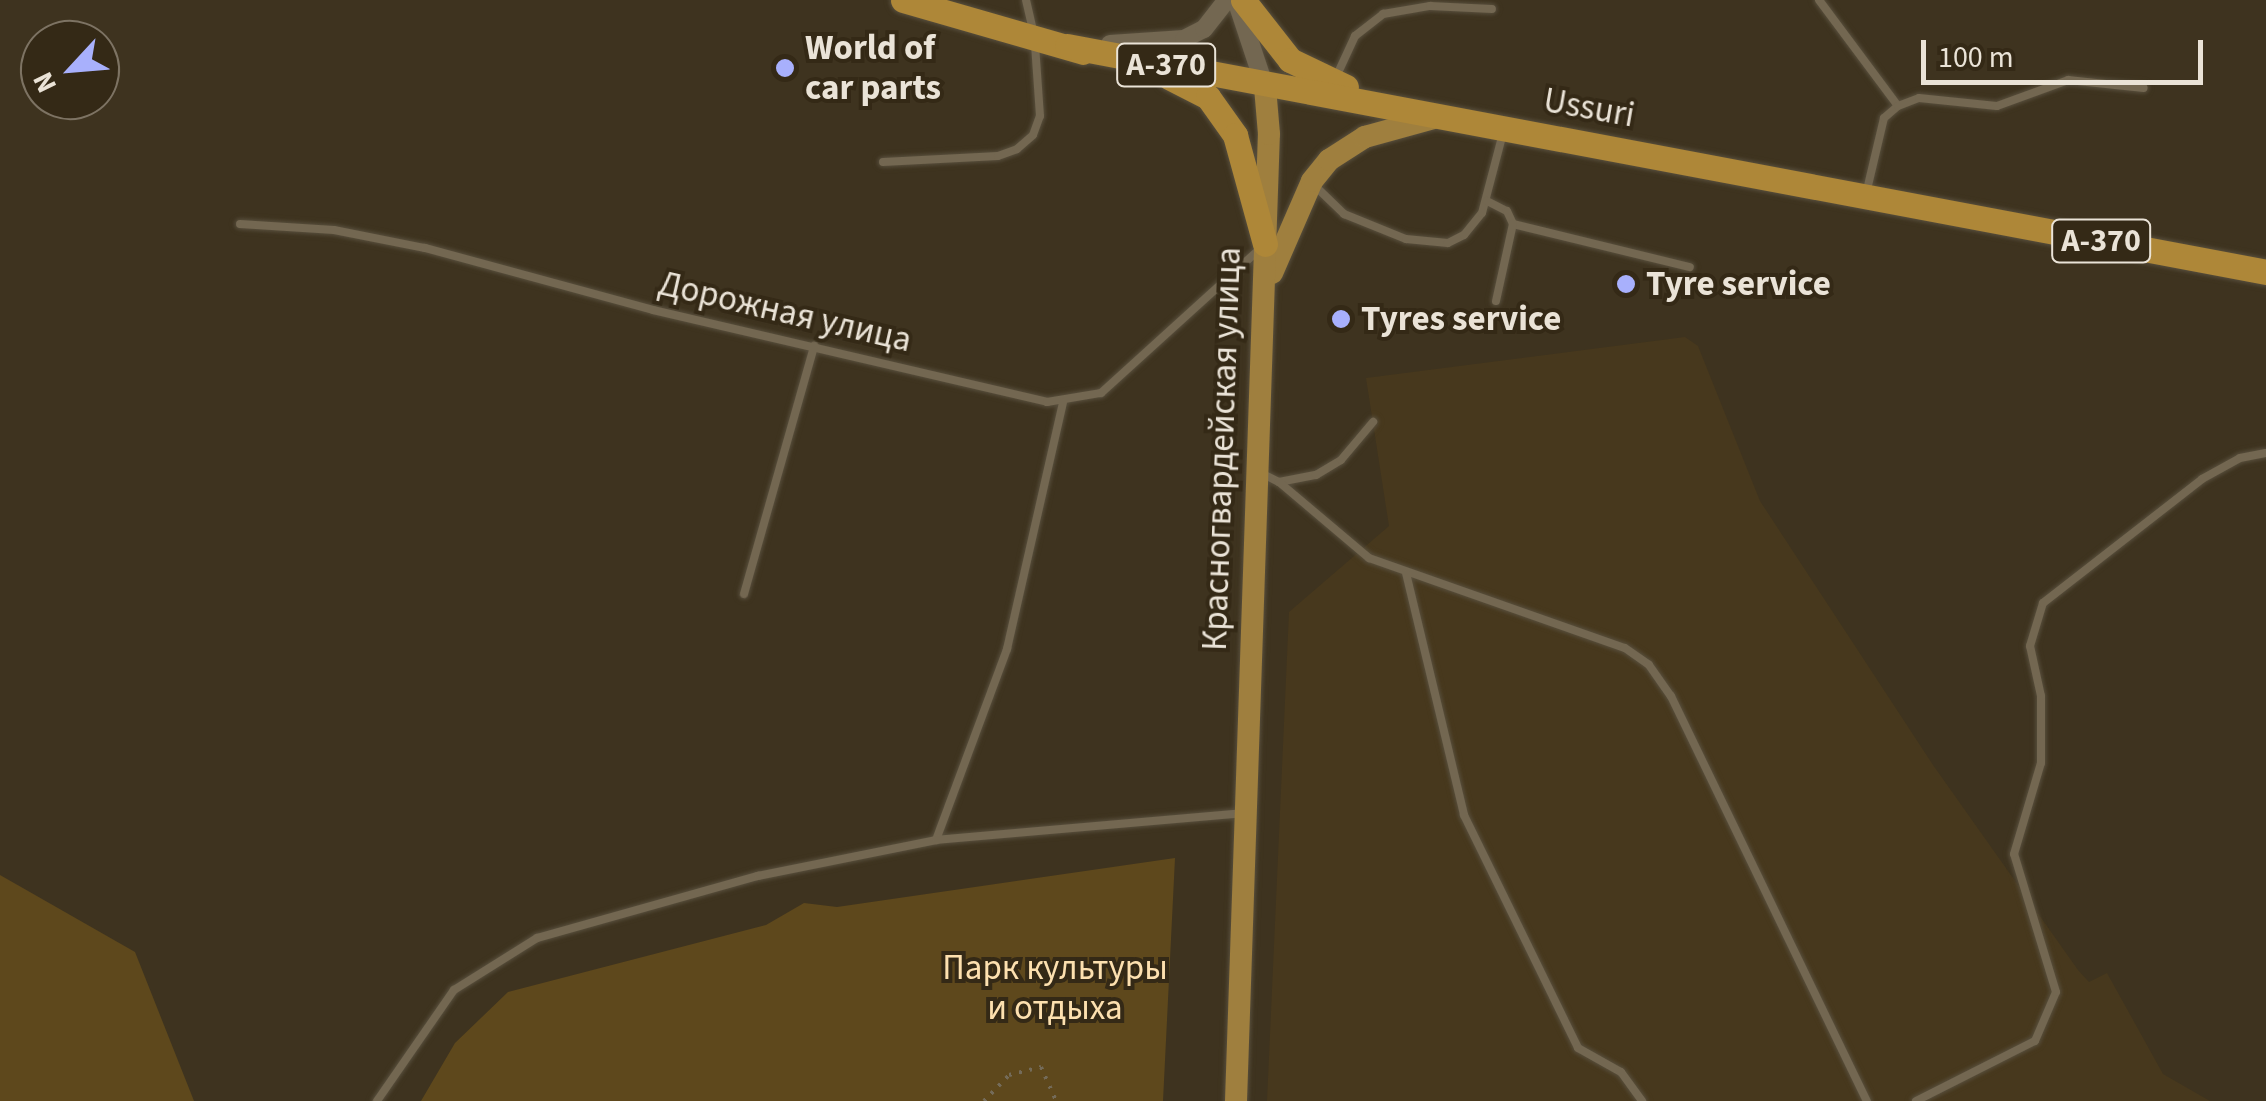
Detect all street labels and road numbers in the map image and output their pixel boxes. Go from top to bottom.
road number: А-370 [1116,38,1216,92]
street label: Ussuri [1540,79,1638,137]
road number: А-370 [2051,214,2151,268]
street label: Красногвардейская улица [1194,246,1250,652]
street label: Дорожная улица [655,263,915,361]

